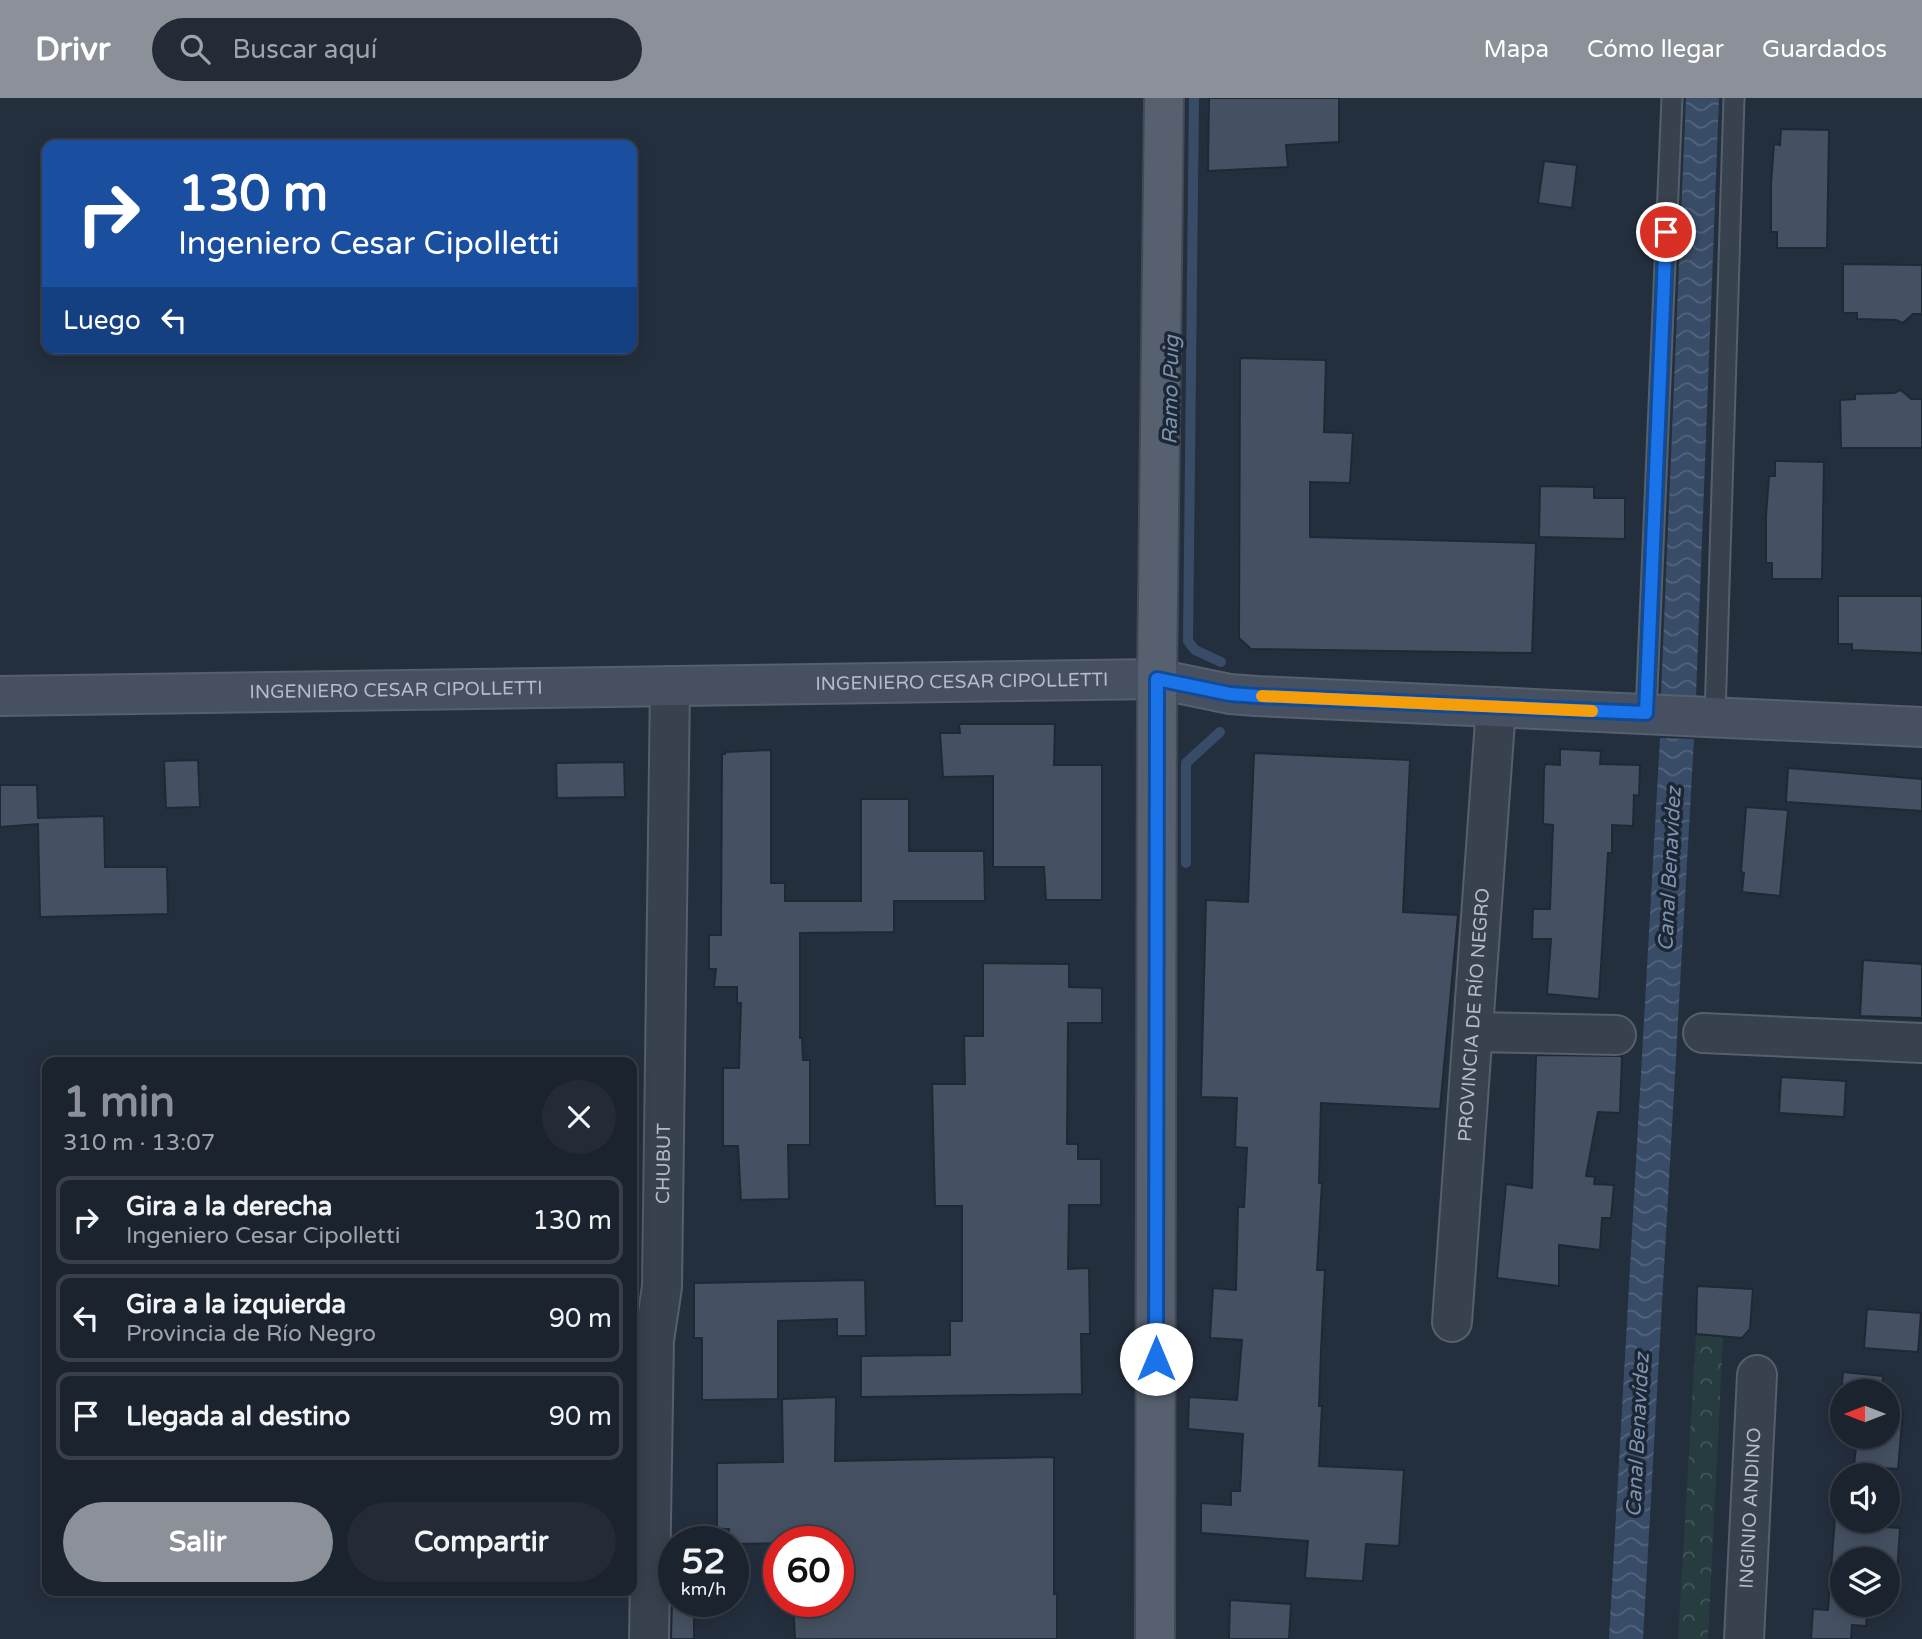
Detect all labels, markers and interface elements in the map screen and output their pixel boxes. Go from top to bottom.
search box [152,18,642,81]
text: Drivr [35,30,110,69]
icon: search [176,30,214,68]
text: Buscar aquí [232,34,377,65]
text: Mapa [1484,35,1549,64]
text: Cómo llegar [1587,35,1724,64]
text: Guardados [1762,35,1887,64]
text: 130 m [178,165,328,224]
icon: right [63,168,154,259]
pin [1636,202,1696,262]
icon: arrive [1647,213,1685,251]
text: Ingeniero Cesar Cipolletti [178,225,560,263]
icon: left [155,301,193,339]
text: Luego [63,305,141,336]
water label: Ramo Puig [1158,333,1184,445]
street label: INGENIERO CESAR CIPOLLETTI [815,669,1109,695]
street label: INGENIERO CESAR CIPOLLETTI [249,677,543,703]
water label: Canal Benavídez [1653,785,1687,952]
street label: PROVINCIA DE RÍO NEGRO [1454,887,1494,1142]
text: 1 min [63,1077,175,1128]
button: close [542,1080,616,1154]
street label: CHUBUT [652,1123,675,1204]
text: 310 m · 13:07 [63,1129,215,1157]
text: Gira a la derecha [126,1191,332,1222]
icon: right [67,1201,105,1239]
text: 130 m [532,1205,612,1236]
text: Ingeniero Cesar Cipolletti [126,1222,400,1250]
text: Gira a la izquierda [126,1289,346,1320]
icon: left [67,1299,105,1337]
text: 90 m [549,1303,612,1334]
text: Provincia de Río Negro [126,1320,376,1348]
position arrow [1119,1322,1193,1396]
water label: Canal Benavídez [1621,1351,1655,1518]
north arrow [1830,1379,1900,1449]
map controls [1830,1379,1900,1617]
icon: arrive [67,1397,105,1435]
text: Llegada al destino [126,1401,350,1432]
text: 90 m [549,1401,612,1432]
street label: INGINIO ANDINO [1735,1427,1765,1589]
button: sound [1830,1463,1900,1533]
button: Salir [63,1502,333,1582]
button: Compartir [347,1502,616,1582]
speed limit sign: 60 [763,1526,854,1617]
text: 52 [682,1541,725,1583]
button: layers [1830,1547,1900,1617]
text: km/h [681,1578,726,1600]

